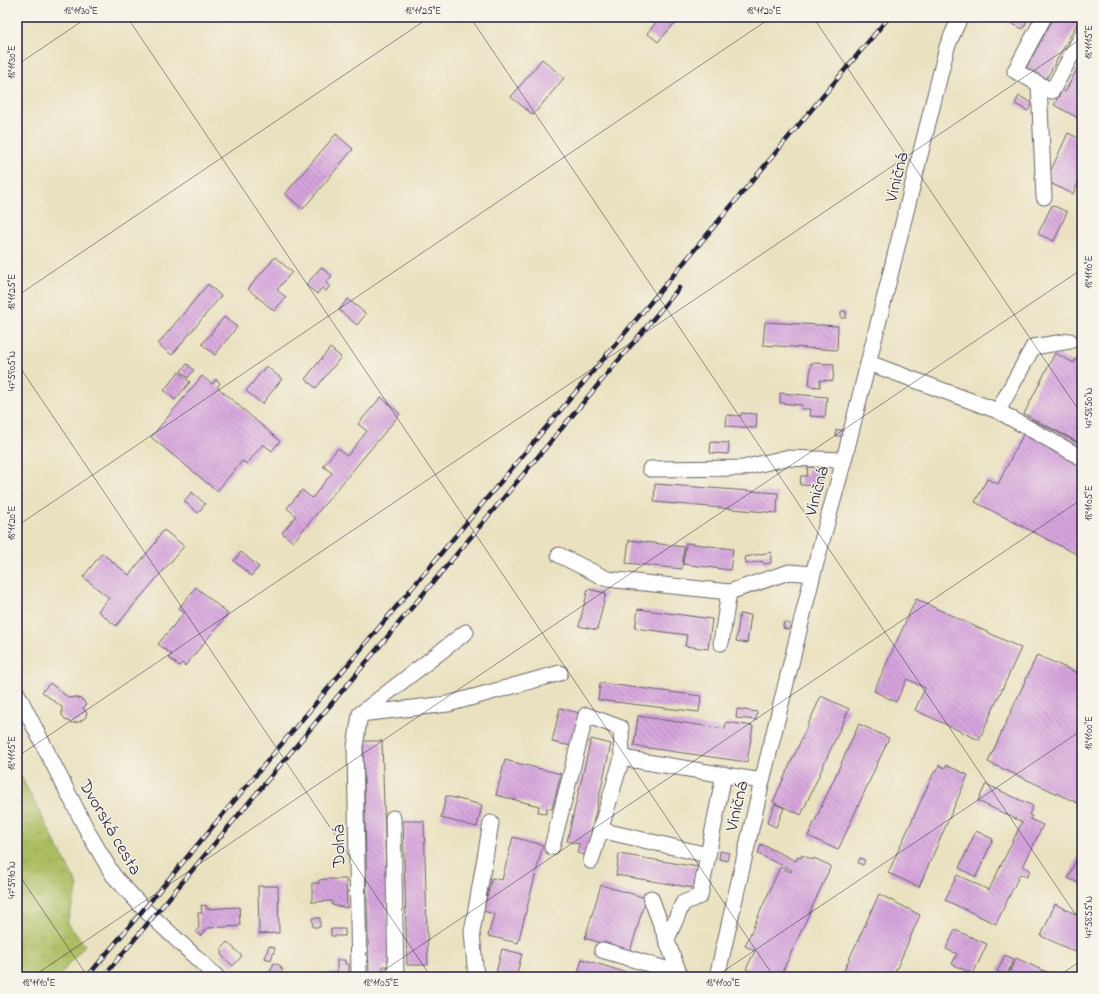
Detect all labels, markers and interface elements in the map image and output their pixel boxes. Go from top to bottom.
text: 18°11'30"E [64,4,98,19]
text: 18°11'25"E [405,4,441,19]
text: 18°11'20"E [747,4,781,19]
text: 18°11'15"E [1082,25,1097,59]
text: 18°11'30"E [5,45,20,79]
street label: Viničná [879,150,917,206]
text: 18°11'10"E [1082,256,1097,288]
text: 18°11'25"E [5,274,20,310]
text: 47°59'05"N [5,351,20,391]
text: 47°58'50"N [1082,387,1097,428]
street label: Viničná [799,464,837,520]
text: 18°11'05"E [1082,485,1097,521]
text: 18°11'20"E [5,506,20,540]
text: 18°11'00"E [1082,716,1097,750]
text: 18°11'15"E [5,736,20,770]
street label: Dvorská cesta [71,774,147,881]
street label: Viničná [719,779,756,835]
street label: Dolná [327,824,353,869]
text: 47°59'10"N [5,861,20,899]
text: 47°58'55"N [1082,896,1097,938]
text: 18°11'10"E [23,976,55,991]
text: 18°11'05"E [363,976,399,991]
text: 18°11'00"E [706,976,740,991]

